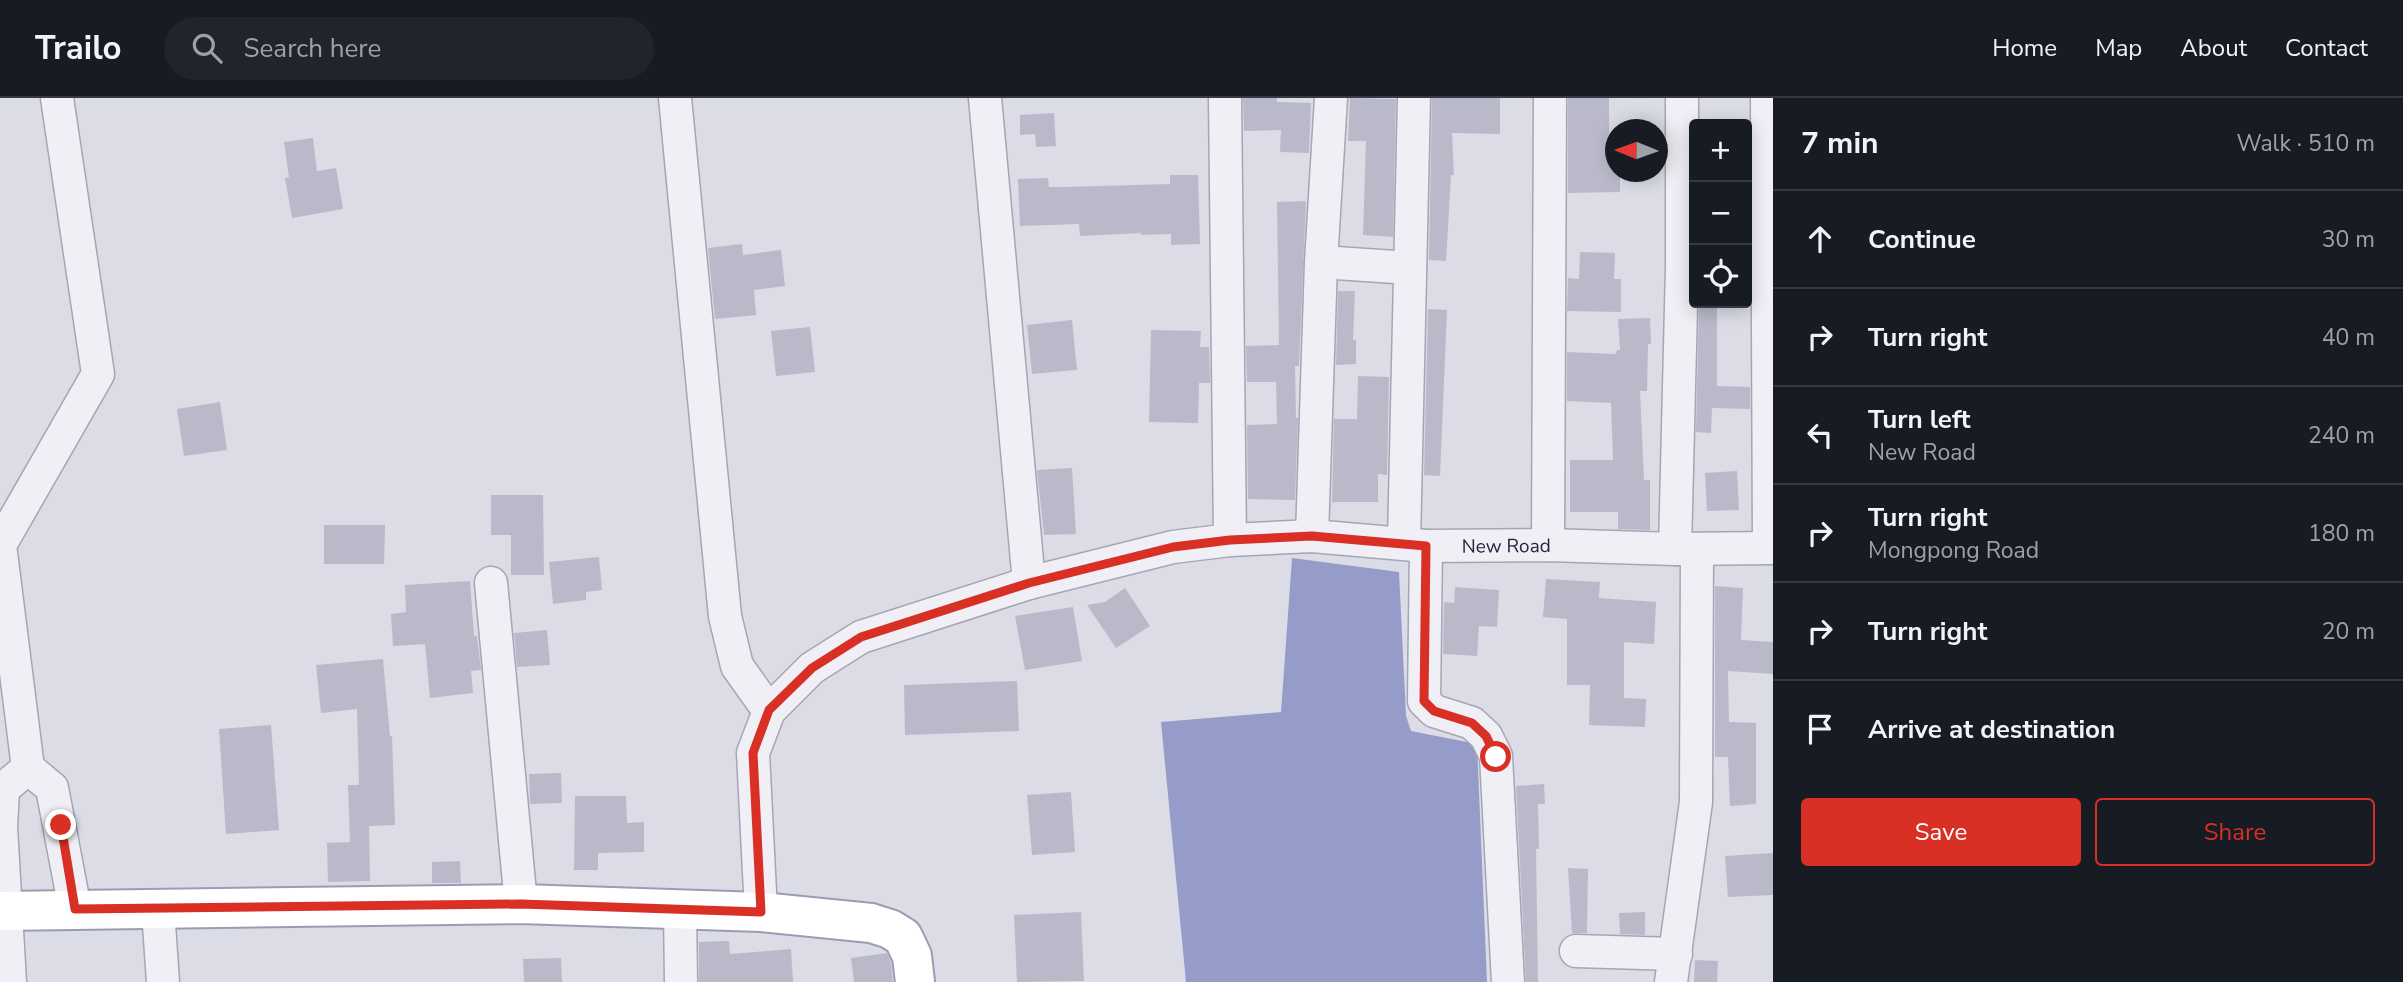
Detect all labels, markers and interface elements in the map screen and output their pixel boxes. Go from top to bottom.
search box [164,17,654,80]
text: Trailo [35,26,122,71]
icon: search [188,29,226,67]
text: Search here [244,31,381,66]
text: Home [1992,32,2057,64]
text: Map [2095,32,2142,64]
text: About [2180,32,2247,64]
text: Contact [2285,32,2368,64]
north arrow [1605,119,1668,182]
map controls [1689,119,1752,308]
button: + [1689,119,1752,182]
text: 7 min [1801,123,1879,164]
text: Walk · 510 m [2236,128,2375,159]
button: − [1689,182,1752,245]
icon: ahead [1801,220,1839,258]
text: Continue [1868,222,1976,257]
text: 30 m [2322,224,2375,255]
button: locate [1689,245,1752,308]
icon: right [1801,318,1839,356]
text: Turn right [1868,320,1987,355]
text: 40 m [2322,322,2375,353]
text: Turn left [1868,402,1971,437]
icon: left [1801,416,1839,454]
text: 240 m [2308,420,2375,451]
text: New Road [1868,437,1976,468]
text: Turn right [1868,500,1987,535]
icon: right [1801,514,1839,552]
text: 180 m [2308,518,2375,549]
street label: New Road [1462,533,1551,560]
text: Mongpong Road [1868,535,2039,566]
icon: right [1801,612,1839,650]
text: Turn right [1868,614,1987,649]
text: 20 m [2322,616,2375,647]
icon: arrive [1801,710,1839,748]
text: Arrive at destination [1868,712,2115,747]
route start [1480,741,1511,772]
button: Save [1801,798,2081,866]
button: Share [2095,798,2375,866]
route end [45,809,76,840]

